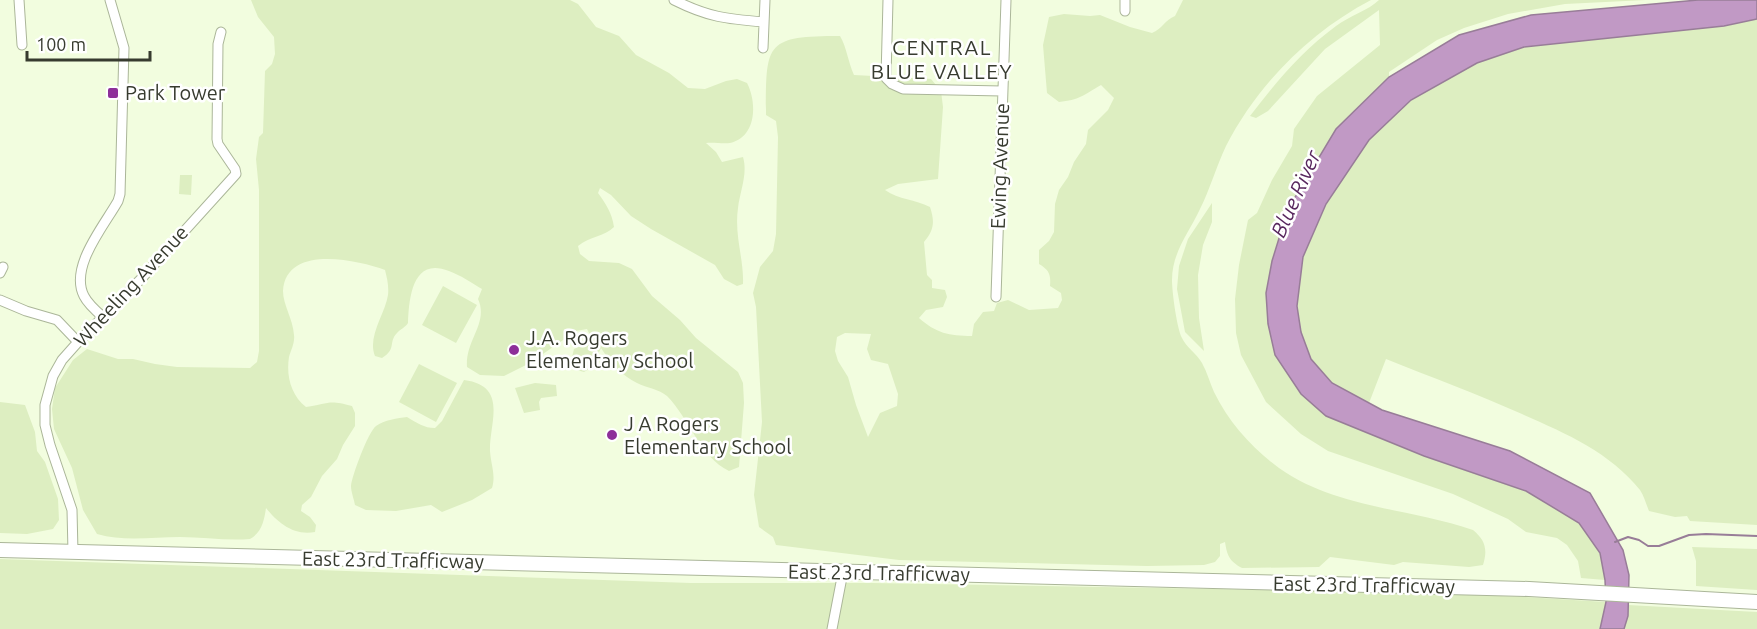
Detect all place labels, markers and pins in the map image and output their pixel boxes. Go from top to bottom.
place label: Park Tower [125,81,226,104]
marker: Park Tower [106,86,120,100]
place label: J.A. Rogers Elementary School [526,326,693,372]
marker: J.A. Rogers Elementary School [507,343,521,357]
place label: J A Rogers Elementary School [624,412,791,458]
marker: J A Rogers Elementary School [605,428,619,442]

